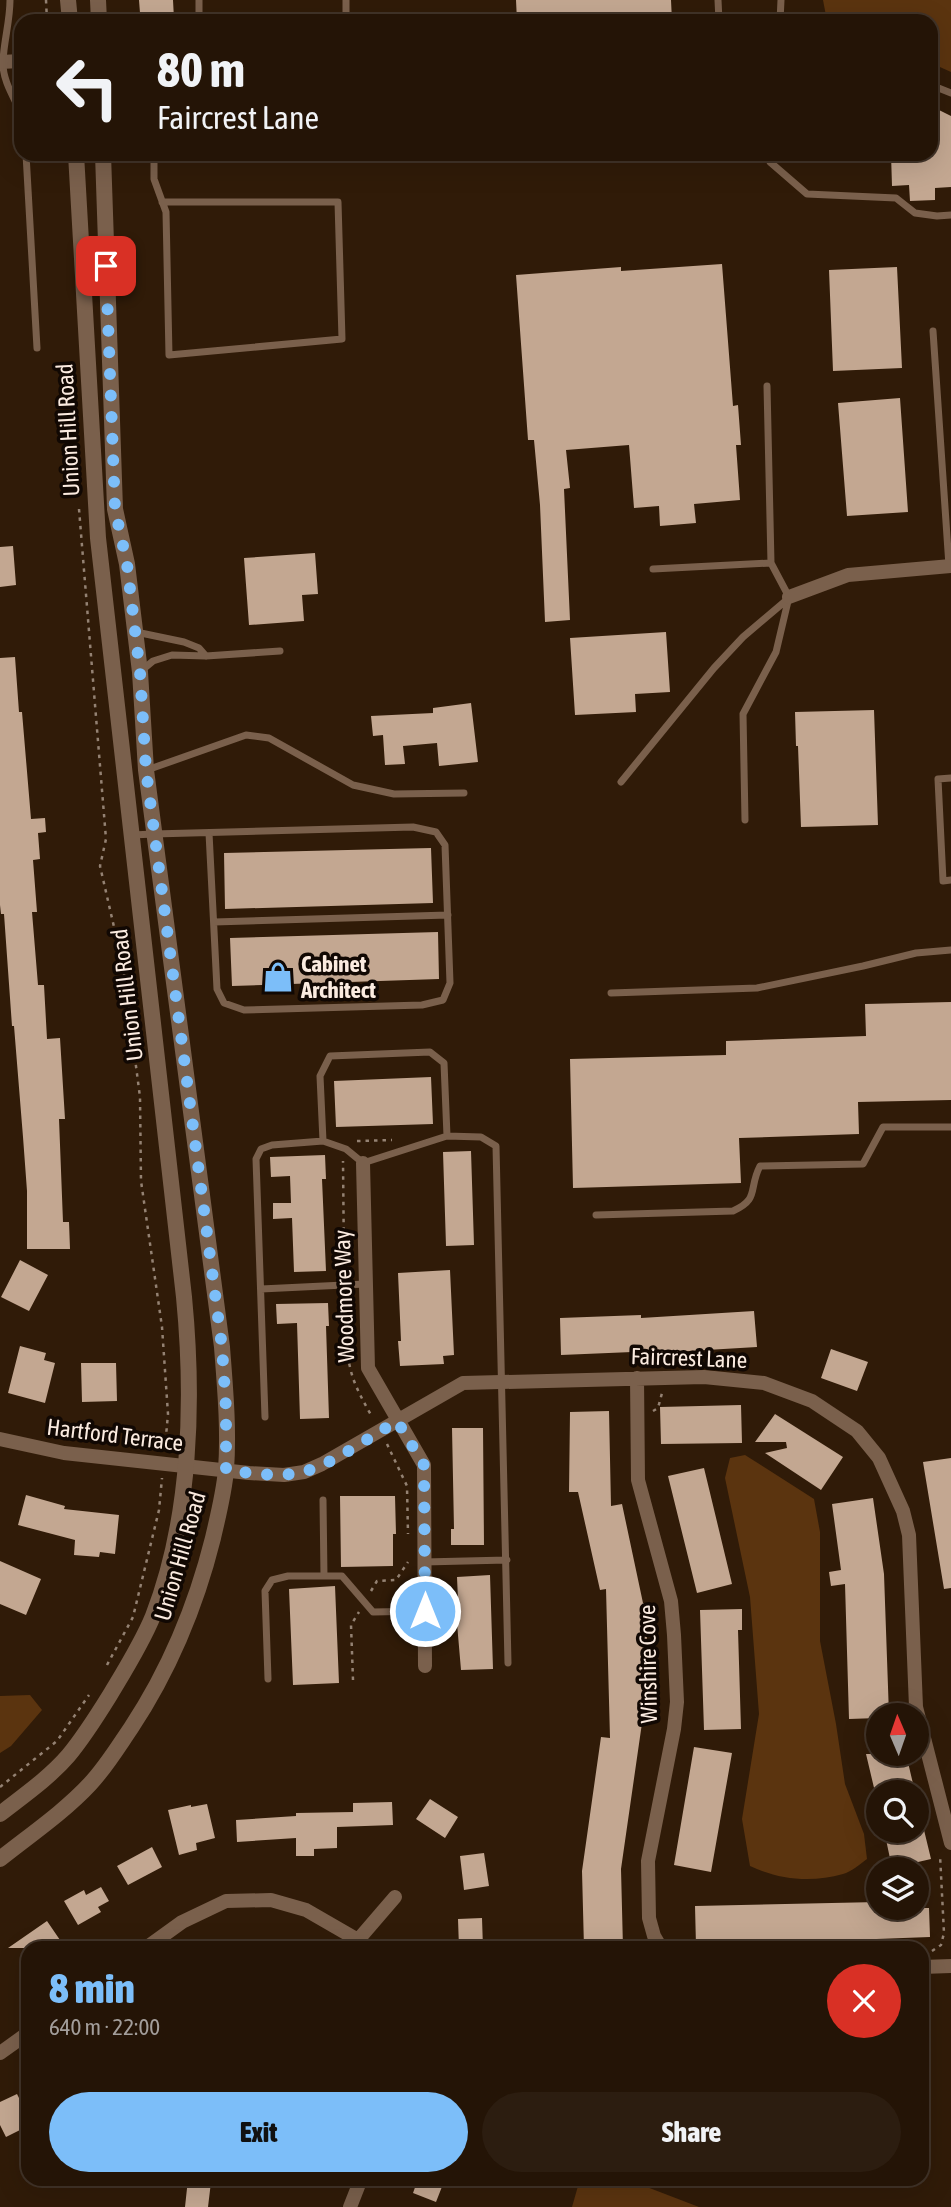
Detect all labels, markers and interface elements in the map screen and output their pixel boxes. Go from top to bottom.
text: 80 m [157,41,245,97]
icon: left [42,42,133,133]
text: Faircrest Lane [157,99,319,136]
pin [76,236,136,296]
icon: arrive [87,247,125,285]
street label: Union Hill Road [52,363,84,497]
street label: Union Hill Road [106,927,148,1063]
place label: Cabinet Architect [300,951,376,1003]
shop icon: Cabinet Architect [261,960,295,994]
street label: Woodmore Way [329,1229,359,1363]
street label: Faircrest Lane [630,1343,748,1373]
street label: Hartford Terrace [45,1414,185,1456]
street label: Union Hill Road [149,1488,211,1624]
position arrow [388,1574,462,1648]
street label: Winshire Cove [634,1604,662,1724]
north arrow [866,1703,929,1766]
map controls [866,1703,929,1920]
button: search [866,1780,929,1843]
button: layers [866,1857,929,1920]
text: 8 min [49,1964,135,2012]
button: close [827,1964,901,2038]
text: 640 m · 22:00 [49,2014,160,2040]
button: Exit [49,2092,468,2172]
button: Share [482,2092,901,2172]

